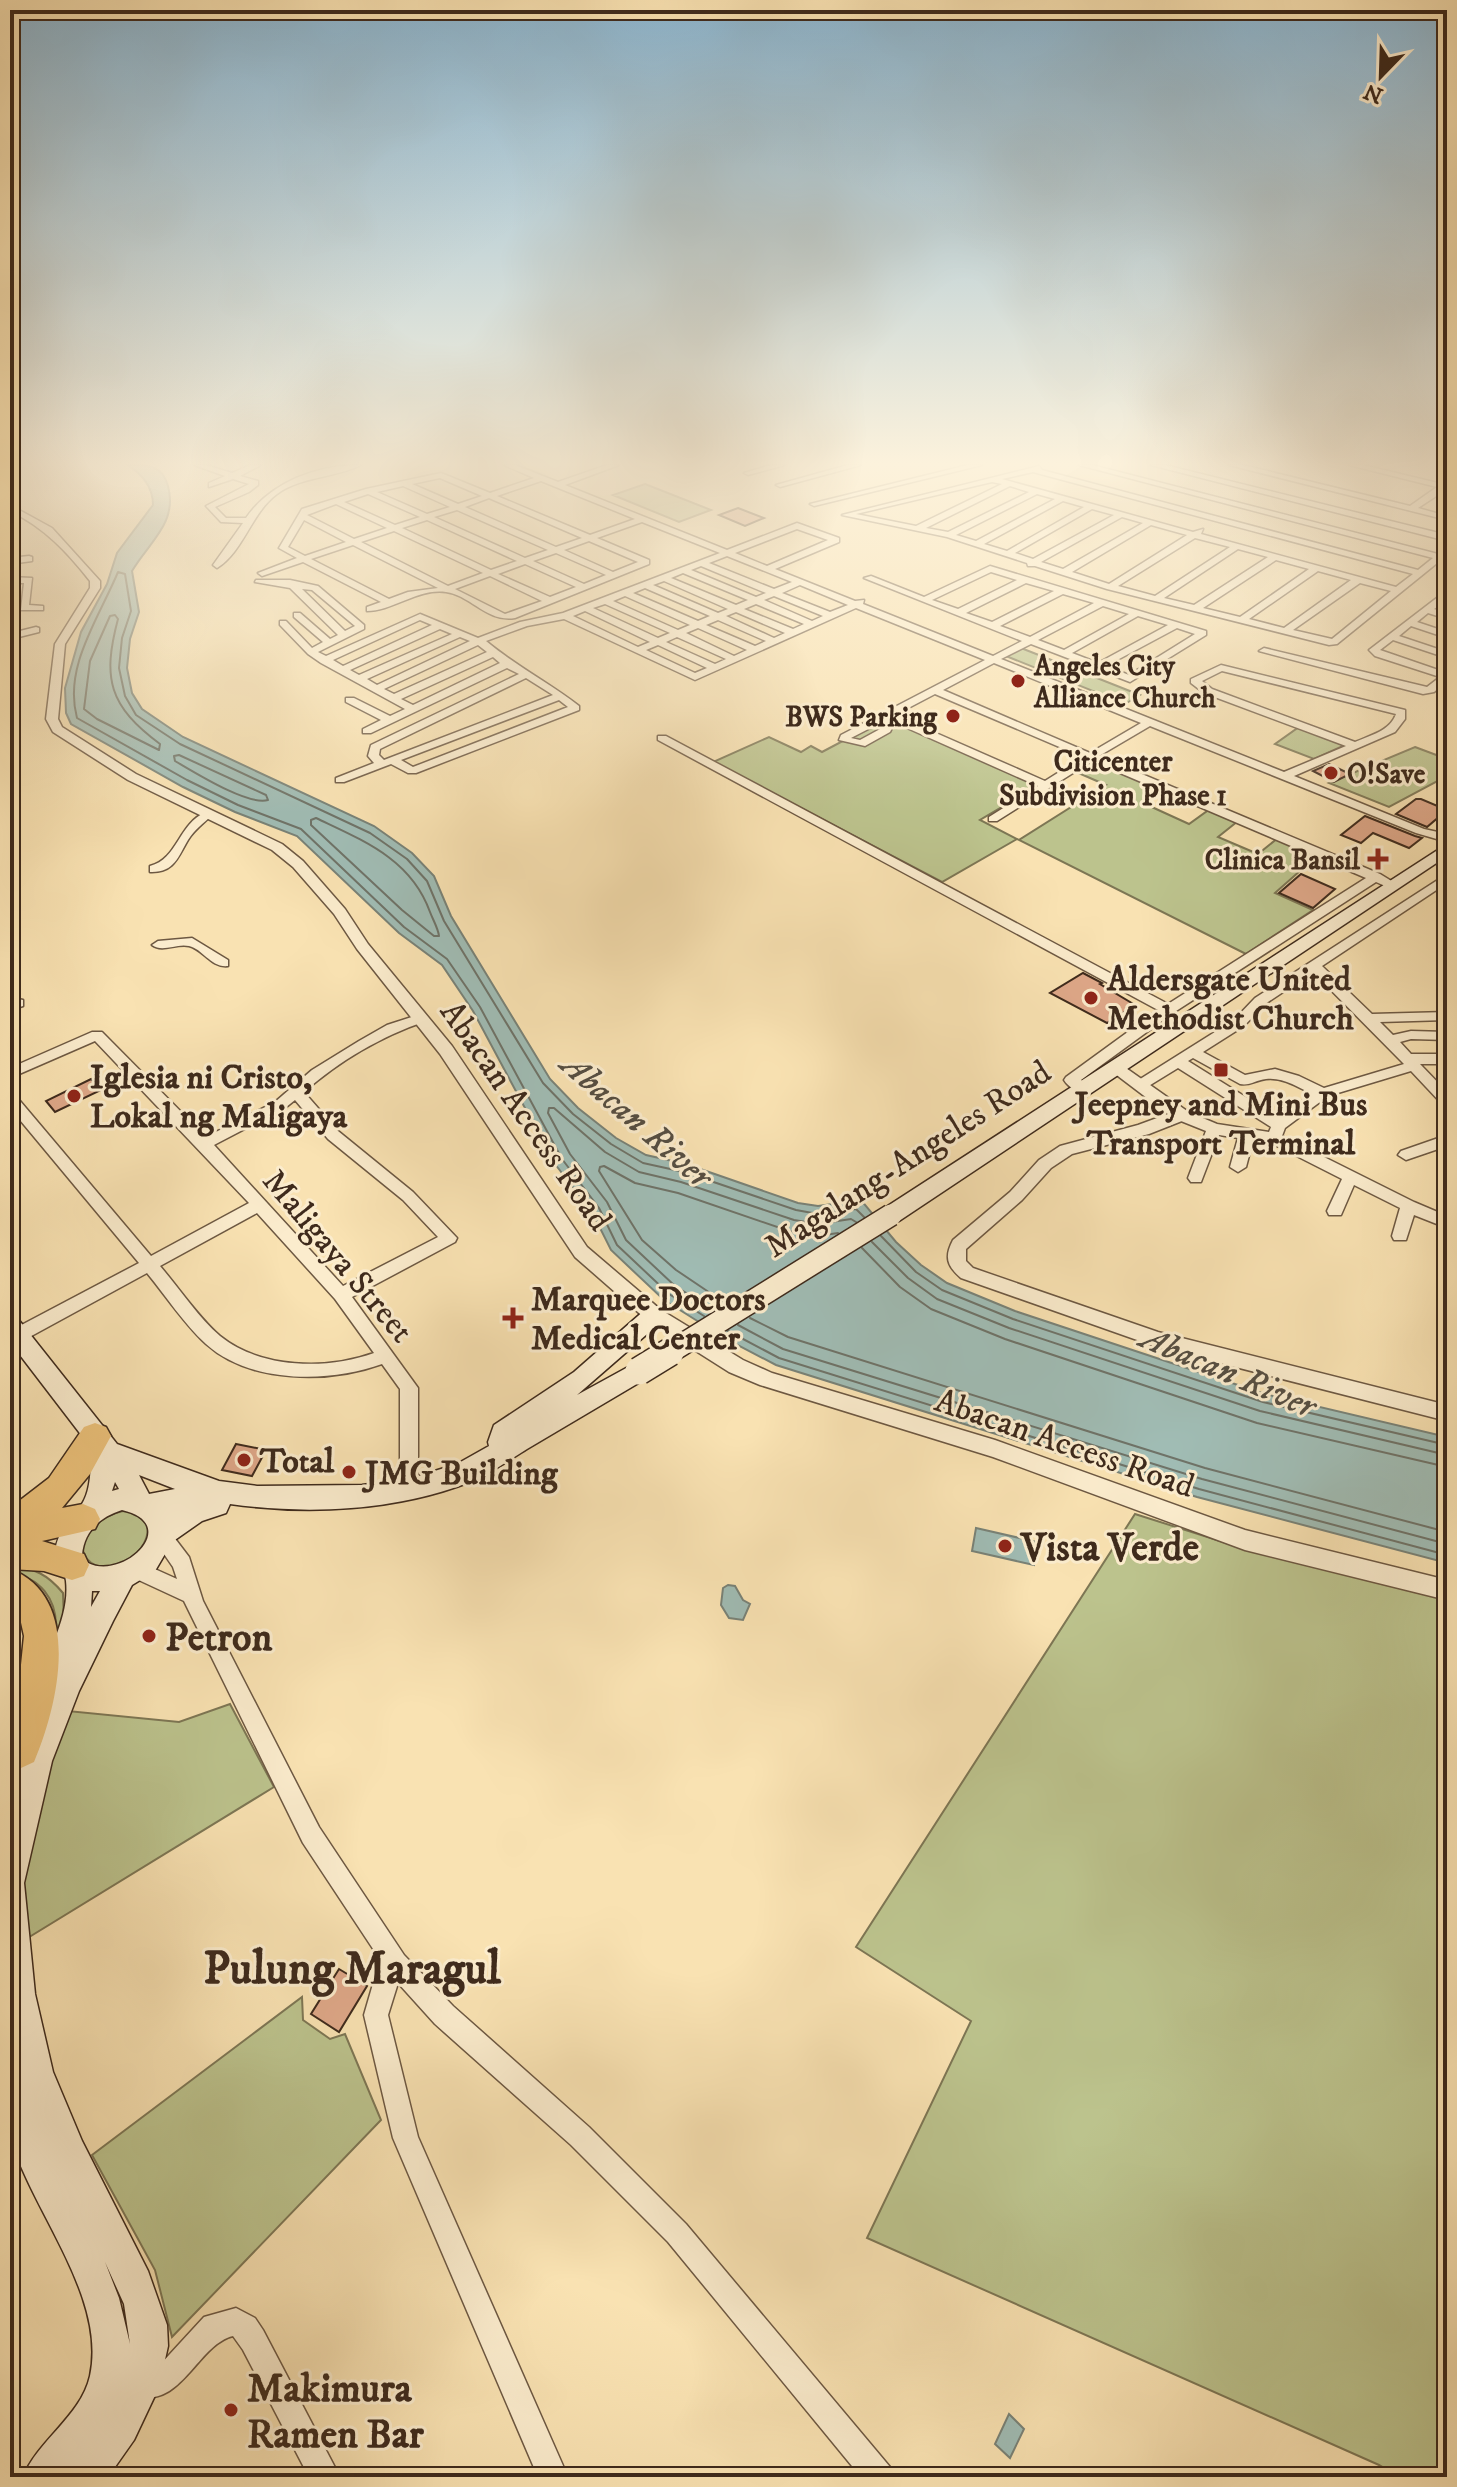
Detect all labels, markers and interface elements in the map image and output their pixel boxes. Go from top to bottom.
north arrow [1341,36,1421,116]
text: N [1360,77,1387,109]
place label: Angeles City Alliance Church [1033,649,1216,716]
marker: Angeles City Alliance Church [1009,672,1027,690]
place label: BWS Parking [785,700,938,735]
marker: BWS Parking [944,707,962,725]
district label: Citicenter Subdivision Phase 1 [999,744,1227,815]
place label: O!Save [1347,757,1426,792]
marker: O!Save [1322,764,1340,782]
place label: Clinica Bansil [1205,843,1361,878]
marker: Clinica Bansil [1367,848,1389,870]
place label: Aldersgate United Methodist Church [1106,959,1354,1040]
marker: Aldersgate United Methodist Church [1082,989,1100,1007]
street label: Abacan Access Road [430,993,620,1239]
water label: Abacan River [549,1040,723,1201]
street label: Magalang-Angeles Road [757,1051,1059,1268]
place label: Iglesia ni Cristo, Lokal ng Maligaya [90,1057,348,1138]
marker: Jeepney and Mini Bus Transport Terminal [1212,1061,1230,1079]
place label: Jeepney and Mini Bus Transport Terminal [1071,1084,1367,1165]
marker: Iglesia ni Cristo, Lokal ng Maligaya [65,1087,83,1105]
street label: Maligaya Street [253,1161,422,1352]
place label: Marquee Doctors Medical Center [531,1279,766,1360]
marker: Marquee Doctors Medical Center [502,1307,524,1329]
water label: Abacan River [1130,1314,1325,1430]
street label: Abacan Access Road [929,1380,1200,1508]
place label: Total [259,1441,335,1483]
marker: Total [235,1451,253,1469]
place label: JMG Building [361,1453,559,1495]
marker: JMG Building [340,1463,358,1481]
place label: Vista Verde [1019,1524,1200,1574]
marker: Vista Verde [996,1537,1014,1555]
place label: Petron [165,1614,272,1664]
marker: Petron [140,1627,158,1645]
district label: Pulung Maragul [203,1941,502,1999]
place label: Makimura Ramen Bar [247,2365,425,2461]
marker: Makimura Ramen Bar [222,2401,240,2419]

